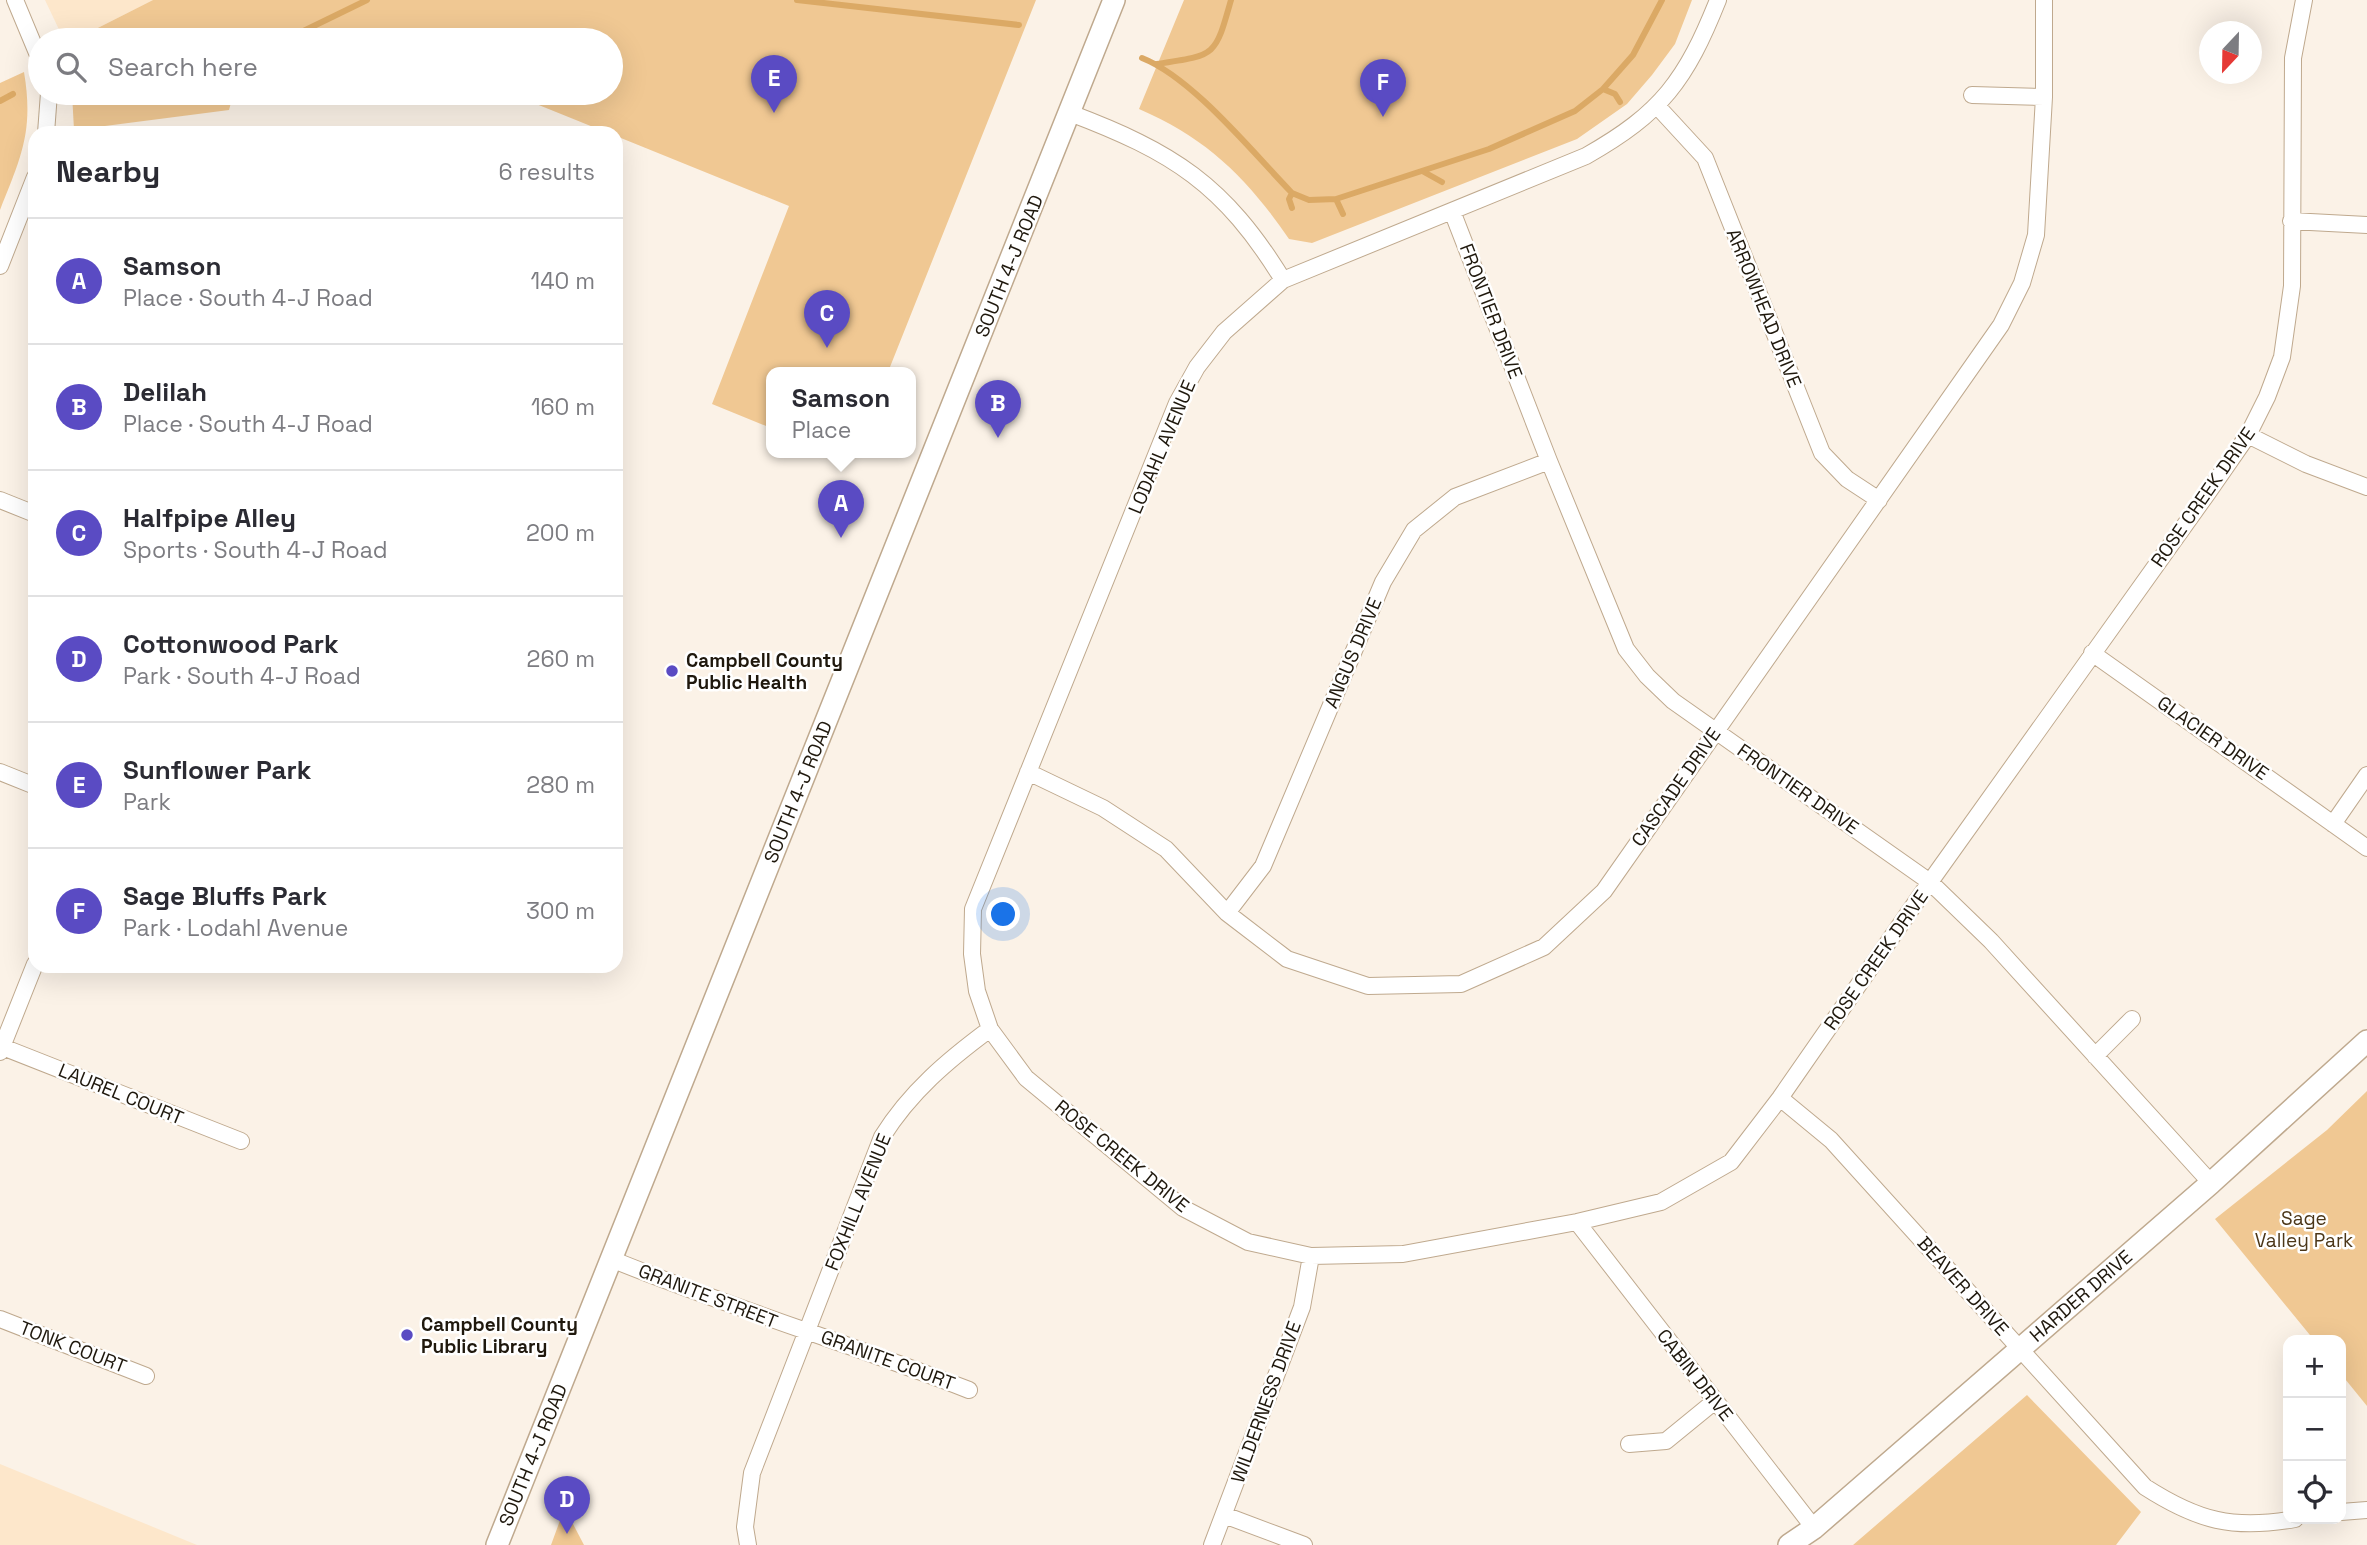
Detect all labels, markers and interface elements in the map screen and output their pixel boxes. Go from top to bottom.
north arrow [2199,21,2262,84]
search box [28,28,623,105]
icon: search [52,48,90,86]
text: Search here [108,50,258,84]
pin: E [751,55,797,113]
pin: F [1360,59,1406,117]
text: Nearby [56,152,160,191]
text: 6 results [499,157,595,187]
street label: SOUTH 4-J ROAD [969,191,1049,341]
street label: ARROWHEAD DRIVE [1721,225,1807,391]
street label: FRONTIER DRIVE [1454,240,1528,382]
text: Samson [123,249,222,283]
text: A [72,266,86,296]
text: 140 m [531,266,595,296]
text: Place · South 4-J Road [123,283,373,313]
pin: C [804,290,850,348]
popup [766,367,916,458]
text: Delilah [123,375,207,409]
street label: LODAHL AVENUE [1123,376,1201,518]
pin: B [975,380,1021,438]
text: Samson [792,381,890,415]
text: B [71,392,87,422]
text: 160 m [531,392,595,422]
text: Place · South 4-J Road [123,409,373,439]
text: Place [792,415,851,445]
street label: ROSE CREEK DRIVE [2145,422,2261,572]
pin: A [818,480,864,538]
text: Halfpipe Alley [123,501,296,535]
text: C [72,518,86,548]
text: 200 m [526,518,595,548]
text: Sports · South 4-J Road [123,535,387,565]
street label: ANGUS DRIVE [1318,594,1388,712]
text: Cottonwood Park [123,627,339,661]
text: D [71,644,87,674]
text: 260 m [527,644,595,674]
place label: Campbell County Public Health [686,648,843,695]
text: Park · South 4-J Road [123,661,361,691]
marker: Campbell County Public Health [664,663,680,679]
street label: GLACIER DRIVE [2152,690,2274,786]
street label: SOUTH 4-J ROAD [758,717,838,867]
street label: CASCADE DRIVE [1626,723,1726,851]
street label: FRONTIER DRIVE [1732,738,1864,840]
text: Sunflower Park [123,753,311,787]
text: E [73,770,85,800]
text: 280 m [526,770,595,800]
text: Park [123,787,171,817]
text: Sage Bluffs Park [123,879,327,913]
street label: ROSE CREEK DRIVE [1818,885,1934,1035]
text: F [73,896,85,926]
text: 300 m [526,896,595,926]
your location [986,897,1020,931]
text: Park · Lodahl Avenue [123,913,348,943]
street label: LAUREL COURT [55,1058,187,1130]
street label: ROSE CREEK DRIVE [1050,1094,1194,1218]
street label: FOXHILL AVENUE [819,1130,897,1274]
park label: Sage Valley Park [2255,1206,2353,1253]
street label: BEAVER DRIVE [1912,1231,2014,1341]
street label: HARDER DRIVE [2024,1244,2138,1348]
street label: GRANITE STREET [635,1258,781,1334]
place label: Campbell County Public Library [421,1312,578,1359]
street label: TONK COURT [16,1315,130,1379]
street label: WILDERNESS DRIVE [1225,1318,1307,1486]
street label: GRANITE COURT [817,1324,959,1396]
street label: CABIN DRIVE [1651,1324,1739,1426]
marker: Campbell County Public Library [399,1327,415,1343]
map controls [2283,1335,2346,1524]
button: + [2283,1335,2346,1398]
street label: SOUTH 4-J ROAD [494,1381,572,1529]
button: − [2283,1398,2346,1461]
button: locate [2283,1461,2346,1524]
pin: D [544,1476,590,1534]

